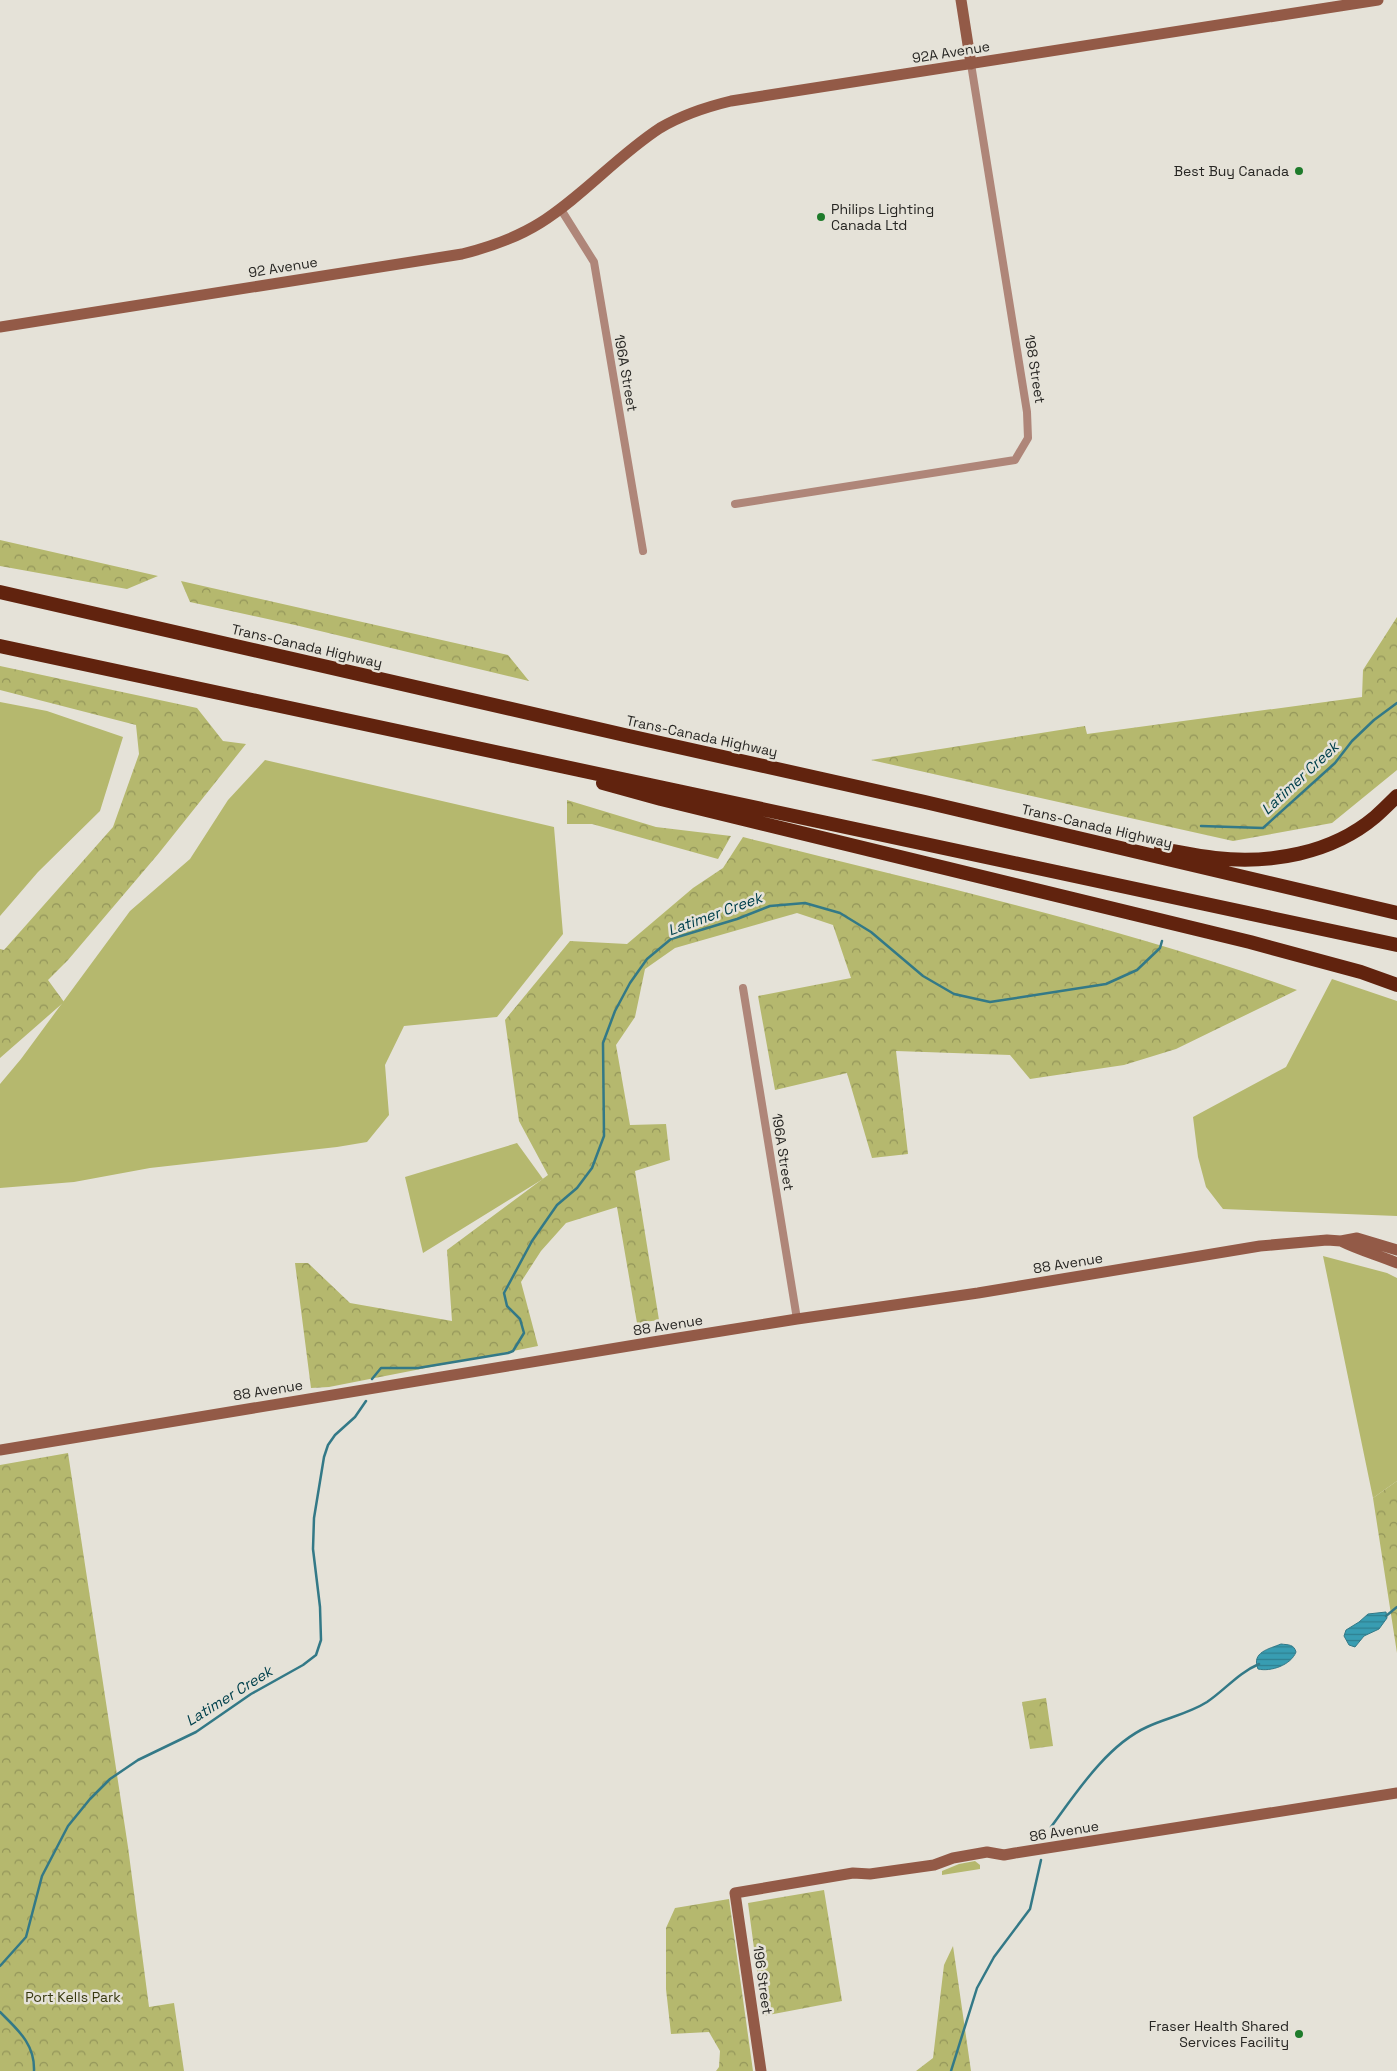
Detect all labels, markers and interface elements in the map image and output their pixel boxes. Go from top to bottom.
street label: 92A Avenue [911,37,991,67]
place label: Best Buy Canada [1174,162,1289,180]
marker: Best Buy Canada [1293,165,1305,177]
place label: Philips Lighting Canada Ltd [831,200,934,234]
marker: Philips Lighting Canada Ltd [815,211,827,223]
street label: 92 Avenue [247,253,319,281]
street label: 196A Street [610,333,642,413]
street label: 198 Street [1021,333,1049,405]
street label: Trans-Canada Highway [230,620,384,672]
street label: Trans-Canada Highway [625,711,779,761]
water label: Latimer Creek [1257,736,1344,818]
street label: Trans-Canada Highway [1020,800,1174,852]
water label: Latimer Creek [665,887,766,939]
street label: 196A Street [768,1112,798,1192]
street label: 88 Avenue [1032,1249,1104,1277]
street label: 88 Avenue [632,1311,704,1339]
street label: 88 Avenue [232,1376,304,1404]
water label: Latimer Creek [182,1660,277,1730]
street label: 86 Avenue [1028,1817,1100,1845]
street label: 196 Street [749,1944,777,2016]
park label: Port Kells Park [25,1988,121,2006]
place label: Fraser Health Shared Services Facility [1149,2017,1289,2051]
marker: Fraser Health Shared Services Facility [1293,2028,1305,2040]

